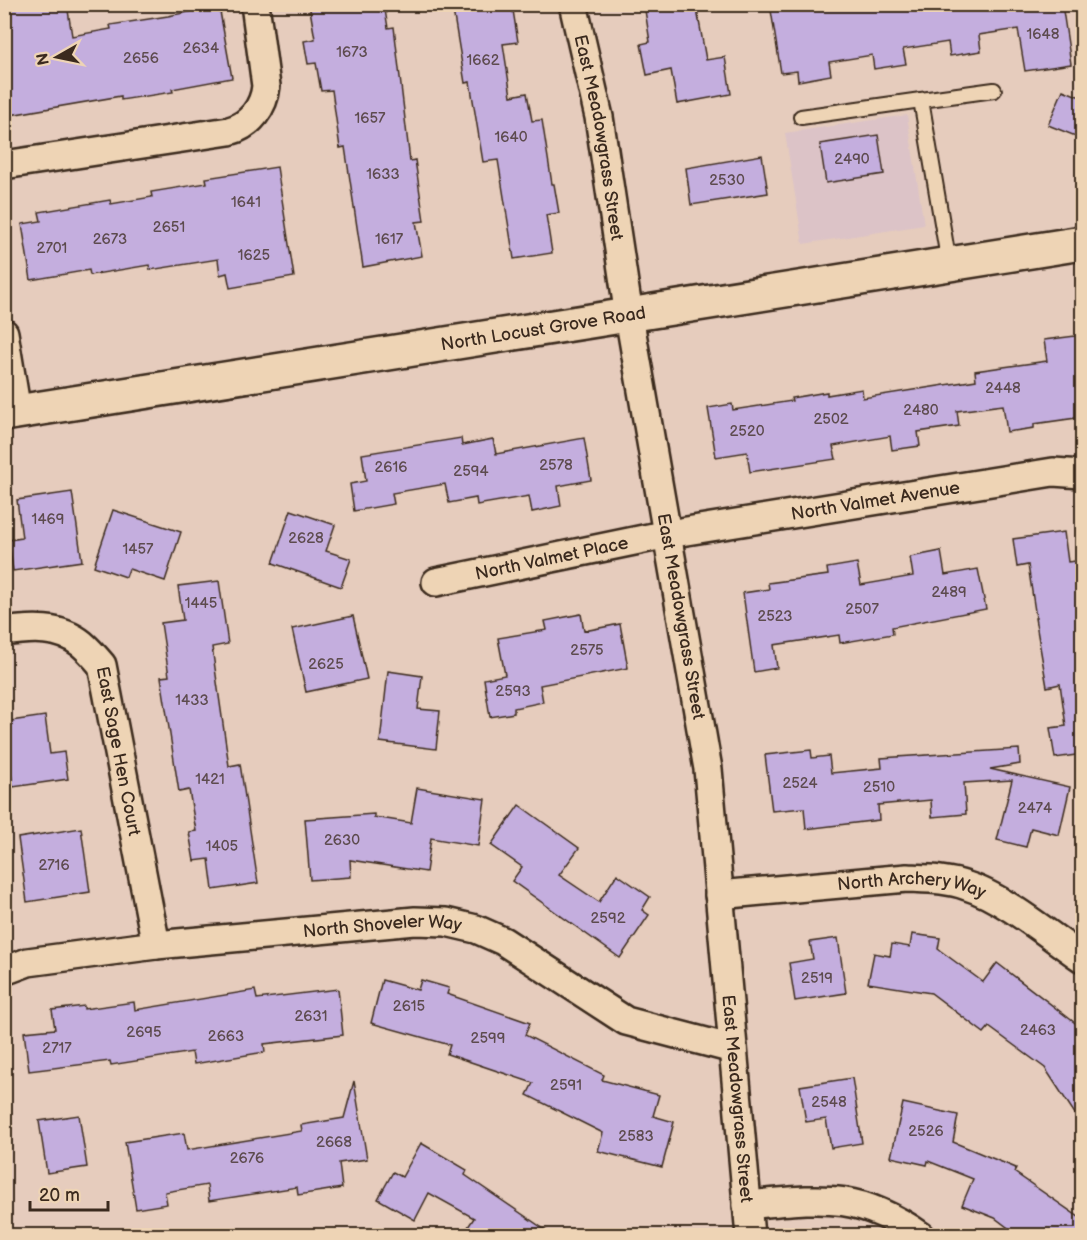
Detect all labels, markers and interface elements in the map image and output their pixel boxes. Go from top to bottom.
house number: 1648 [1027,25,1060,44]
north arrow [27,27,87,87]
street label: East Meadowgrass Street [569,33,628,242]
house number: 2634 [183,39,219,58]
house number: 1673 [336,43,368,62]
house number: 2656 [123,49,159,68]
house number: 1662 [467,51,500,70]
text: N [33,52,54,67]
house number: 1657 [355,109,386,128]
house number: 1640 [495,128,528,147]
house number: 2490 [834,150,870,169]
house number: 1633 [366,165,400,184]
house number: 2530 [709,171,745,190]
house number: 1641 [231,193,261,212]
house number: 2651 [153,218,185,237]
house number: 2673 [93,230,127,249]
house number: 1617 [375,230,404,249]
house number: 2701 [37,239,67,258]
house number: 1625 [238,246,270,265]
street label: North Locust Grove Road [439,302,647,356]
house number: 2448 [985,379,1021,398]
house number: 2480 [903,401,939,420]
house number: 2502 [813,410,849,429]
house number: 2520 [729,422,765,441]
house number: 2578 [539,456,573,475]
house number: 2616 [375,458,408,477]
house number: 2594 [453,462,489,481]
street label: North Valmet Avenue [790,477,962,525]
house number: 1469 [32,510,64,529]
street label: East Meadowgrass Street [653,512,709,721]
house number: 2628 [288,529,324,548]
street label: North Valmet Place [473,532,630,585]
house number: 1457 [123,540,154,559]
house number: 2489 [931,583,967,602]
house number: 1445 [185,594,217,613]
house number: 2507 [845,600,879,619]
house number: 2523 [757,607,793,626]
house number: 2575 [570,641,604,660]
house number: 2625 [308,655,344,674]
street label: East Sage Hen Court [91,665,145,838]
house number: 2593 [495,682,531,701]
house number: 1433 [175,691,209,710]
house number: 1421 [195,770,225,789]
house number: 2524 [782,774,818,793]
house number: 2510 [863,778,895,797]
house number: 2474 [1018,799,1052,818]
house number: 2630 [324,831,360,850]
house number: 1405 [206,837,238,856]
house number: 2716 [38,856,70,875]
street label: North Archery Way [836,868,990,904]
house number: 2592 [591,909,626,928]
street label: North Shoveler Way [302,911,465,942]
house number: 2519 [801,969,833,988]
street label: East Meadowgrass Street [717,994,757,1204]
house number: 2615 [393,997,425,1016]
house number: 2631 [294,1007,328,1026]
house number: 2463 [1020,1021,1056,1040]
house number: 2695 [126,1023,162,1042]
house number: 2663 [208,1027,244,1046]
house number: 2599 [471,1029,505,1048]
house number: 2717 [42,1039,72,1058]
house number: 2591 [550,1076,582,1095]
house number: 2548 [811,1093,847,1112]
house number: 2526 [908,1122,944,1141]
house number: 2583 [618,1127,654,1146]
house number: 2668 [316,1133,352,1152]
house number: 2676 [230,1149,264,1168]
scale bar [30,1174,108,1212]
text: 20 m [39,1185,80,1206]

